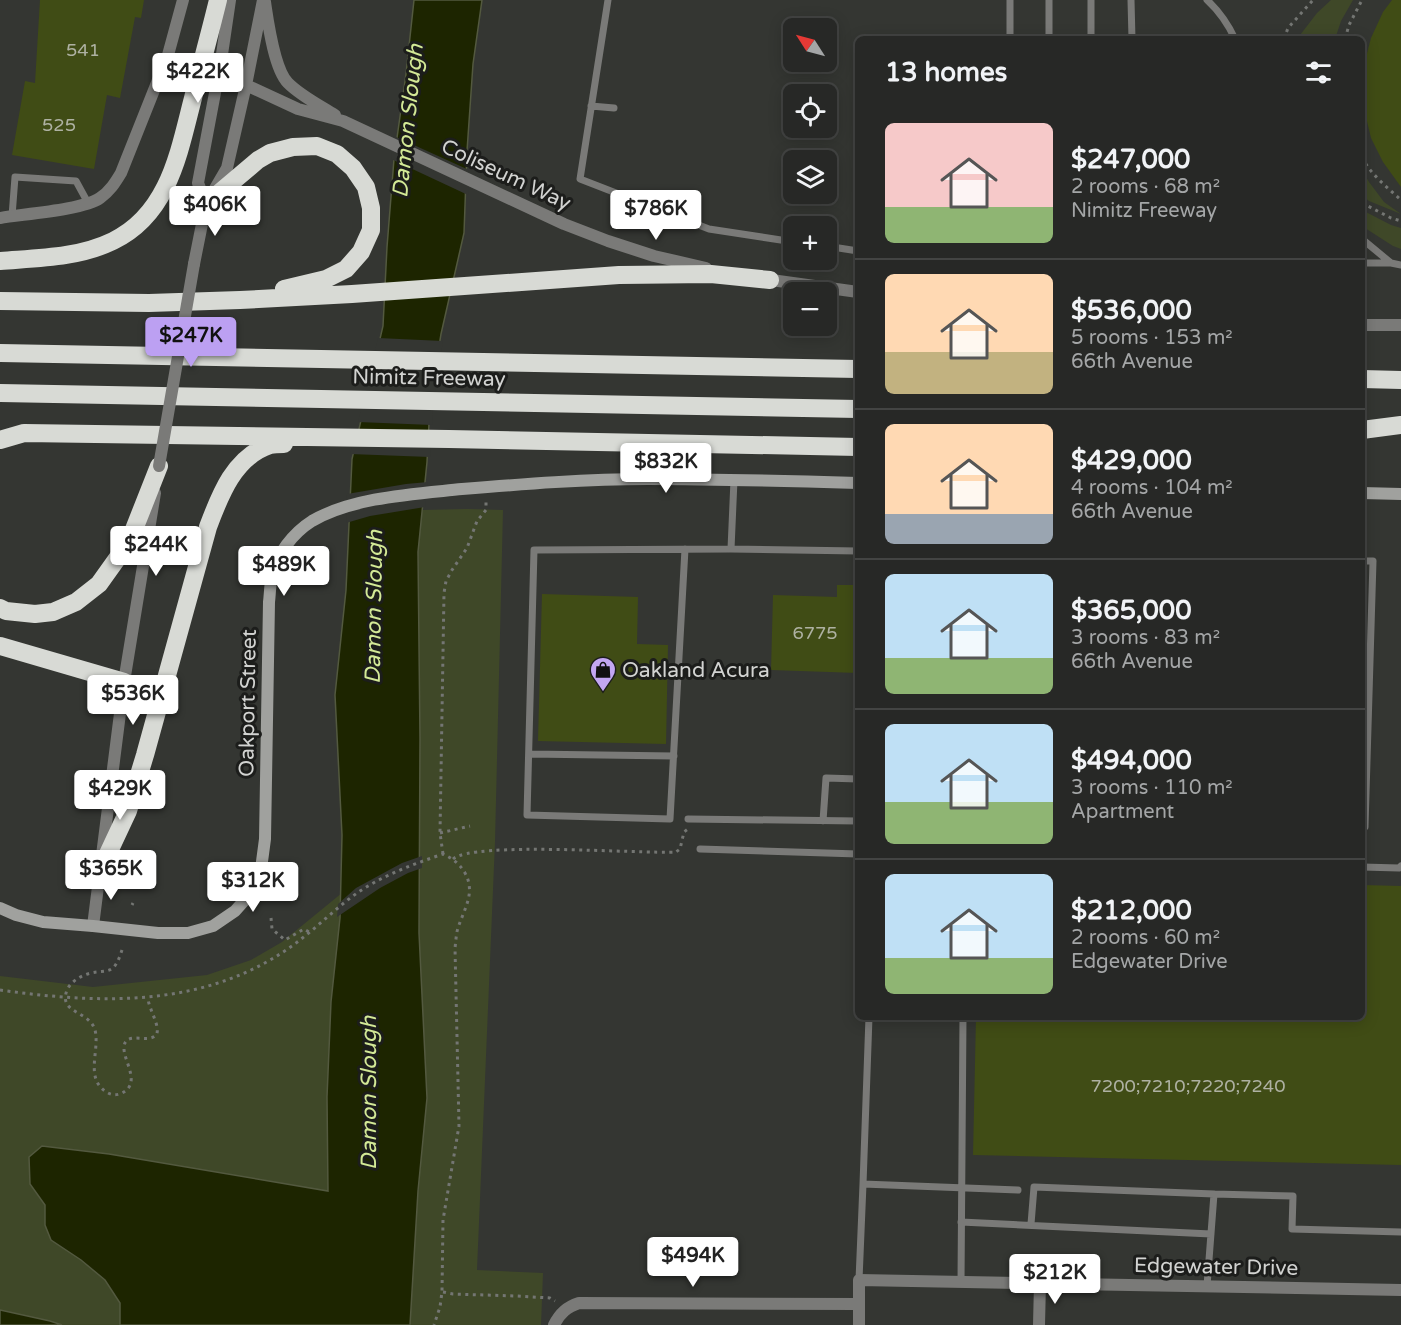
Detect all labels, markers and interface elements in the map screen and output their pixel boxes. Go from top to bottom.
north arrow [783,18,837,72]
map controls [783,18,837,336]
house number: 541 [66,39,100,61]
water label: Damon Slough [387,42,429,199]
pin: $422K [156,53,240,104]
icon: filters [1302,56,1335,89]
text: 13 homes [885,57,1007,88]
text: $422K [166,60,230,84]
button: locate [783,84,837,138]
house number: 525 [42,114,76,136]
street label: Coliseum Way [437,134,575,216]
text: $247,000 [1071,144,1190,175]
icon: home [933,147,1005,219]
button: layers [783,150,837,204]
text: 2 rooms · 68 m² [1071,175,1220,199]
pin: $406K [173,186,257,237]
pin: $786K [614,190,698,241]
text: $406K [183,193,247,217]
text: $786K [624,197,688,221]
text: Nimitz Freeway [1071,199,1217,223]
button: + [783,216,837,270]
button: − [783,282,837,336]
text: $536,000 [1071,295,1192,326]
icon: home [933,298,1005,370]
pin: $247K [149,317,233,368]
text: $247K [159,324,223,348]
text: 5 rooms · 153 m² [1071,326,1233,350]
text: 66th Avenue [1071,350,1193,374]
street label: Nimitz Freeway [352,364,506,392]
pin: $832K [624,443,708,494]
text: $429,000 [1071,445,1192,476]
icon: home [933,448,1005,520]
text: $832K [634,450,698,474]
text: 4 rooms · 104 m² [1071,476,1233,500]
text: 66th Avenue [1071,500,1193,524]
pin: $244K [114,526,198,577]
water label: Damon Slough [360,529,388,684]
text: $244K [124,533,188,557]
pin: $489K [242,546,326,597]
text: $489K [252,553,316,577]
text: $365,000 [1071,595,1191,626]
icon: home [933,598,1005,670]
house number: 6775 [792,622,838,644]
text: 3 rooms · 83 m² [1071,626,1220,650]
street label: Oakport Street [234,629,262,777]
text: 66th Avenue [1071,650,1193,674]
shop icon: Oakland Acura [588,655,618,693]
place label: Oakland Acura [622,658,770,683]
pin: $536K [91,675,175,726]
text: $536K [101,682,165,706]
text: $494,000 [1071,745,1192,776]
icon: home [933,748,1005,820]
pin: $429K [78,770,162,821]
text: 3 rooms · 110 m² [1071,776,1233,800]
text: $429K [88,777,152,801]
text: Apartment [1071,800,1174,824]
pin: $365K [69,850,153,901]
text: $365K [79,857,143,881]
pin: $312K [211,862,295,913]
text: $312K [221,869,285,893]
text: $212,000 [1071,895,1192,926]
icon: home [933,898,1005,970]
text: 2 rooms · 60 m² [1071,926,1220,950]
text: Edgewater Drive [1071,950,1228,974]
water label: Damon Slough [356,1015,382,1170]
house number: 7200;7210;7220;7240 [1091,1075,1285,1097]
pin: $494K [651,1237,735,1288]
text: $494K [661,1244,725,1268]
street label: Edgewater Drive [1134,1253,1299,1281]
pin: $212K [1013,1254,1097,1305]
text: $212K [1023,1261,1087,1285]

